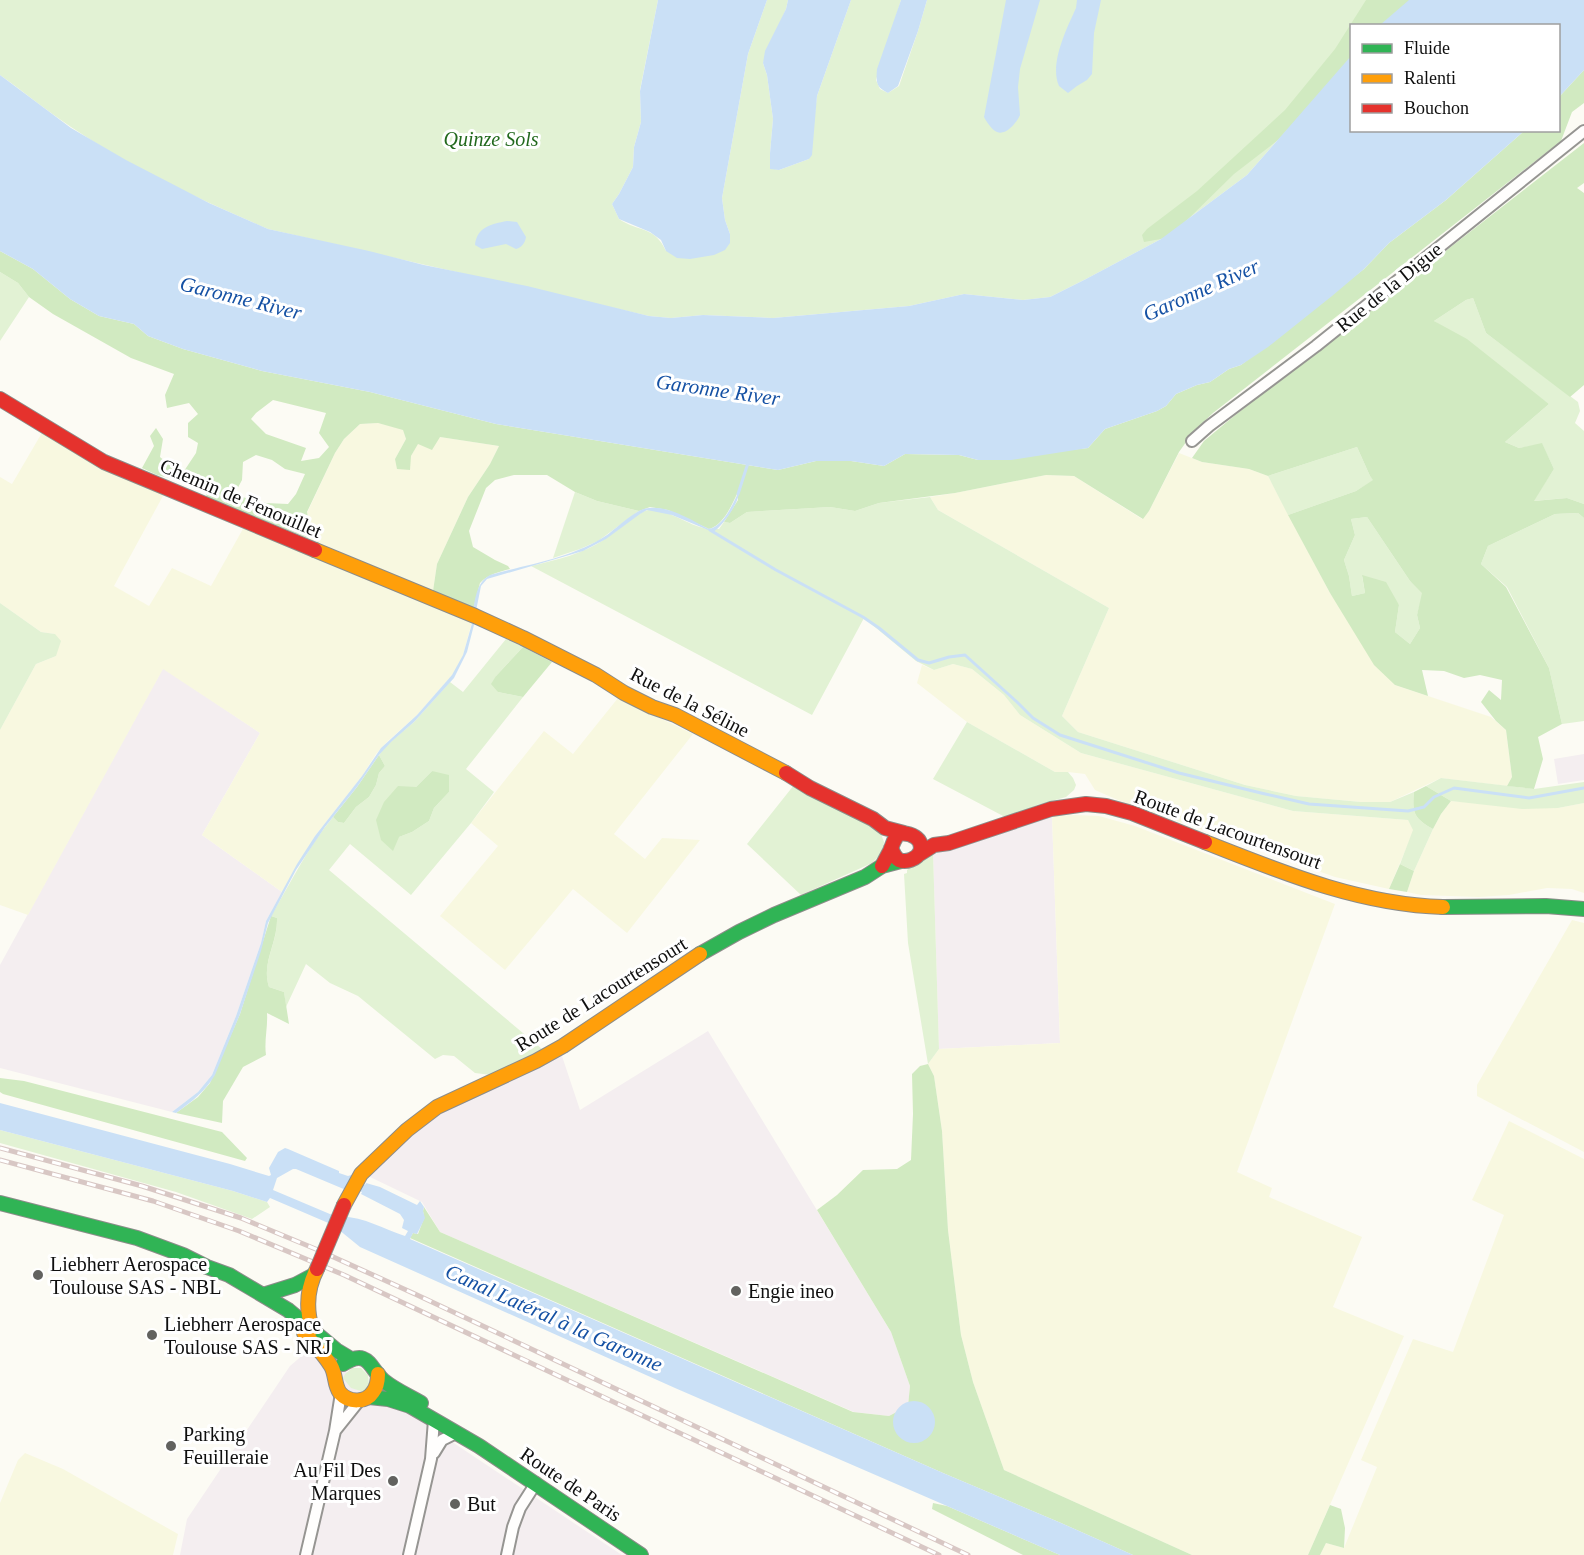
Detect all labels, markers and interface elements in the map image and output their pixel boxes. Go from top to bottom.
legend [1350,24,1560,132]
text: Fluide [1404,38,1450,58]
text: Ralenti [1404,68,1456,88]
text: Bouchon [1404,98,1469,118]
park label: Quinze Sols [444,128,539,150]
street label: Rue de la Digue [1332,238,1447,337]
water label: Garonne River [1139,253,1264,326]
water label: Garonne River [178,271,305,325]
water label: Garonne River [655,369,782,411]
street label: Chemin de Fenouillet [157,454,325,542]
street label: Rue de la Séline [627,663,753,741]
street label: Route de Lacourtensourt [1131,785,1325,873]
street label: Route de Lacourtensourt [511,932,691,1056]
place label: Liebherr Aerospace Toulouse SAS - NBL [50,1253,221,1298]
water label: Canal Latéral à la Garonne [442,1259,666,1377]
marker: Liebherr Aerospace Toulouse SAS - NBL [31,1268,45,1282]
place label: Engie ineo [748,1280,834,1303]
marker: Engie ineo [729,1284,743,1298]
place label: Liebherr Aerospace Toulouse SAS - NRJ [164,1313,331,1358]
marker: Liebherr Aerospace Toulouse SAS - NRJ [145,1328,159,1342]
place label: Parking Feuilleraie [183,1423,269,1468]
marker: Parking Feuilleraie [164,1439,178,1453]
street label: Route de Paris [516,1442,626,1526]
place label: Au Fil Des Marques [293,1459,381,1505]
marker: Au Fil Des Marques [386,1474,400,1488]
place label: But [467,1493,496,1515]
marker: But [448,1497,462,1511]

